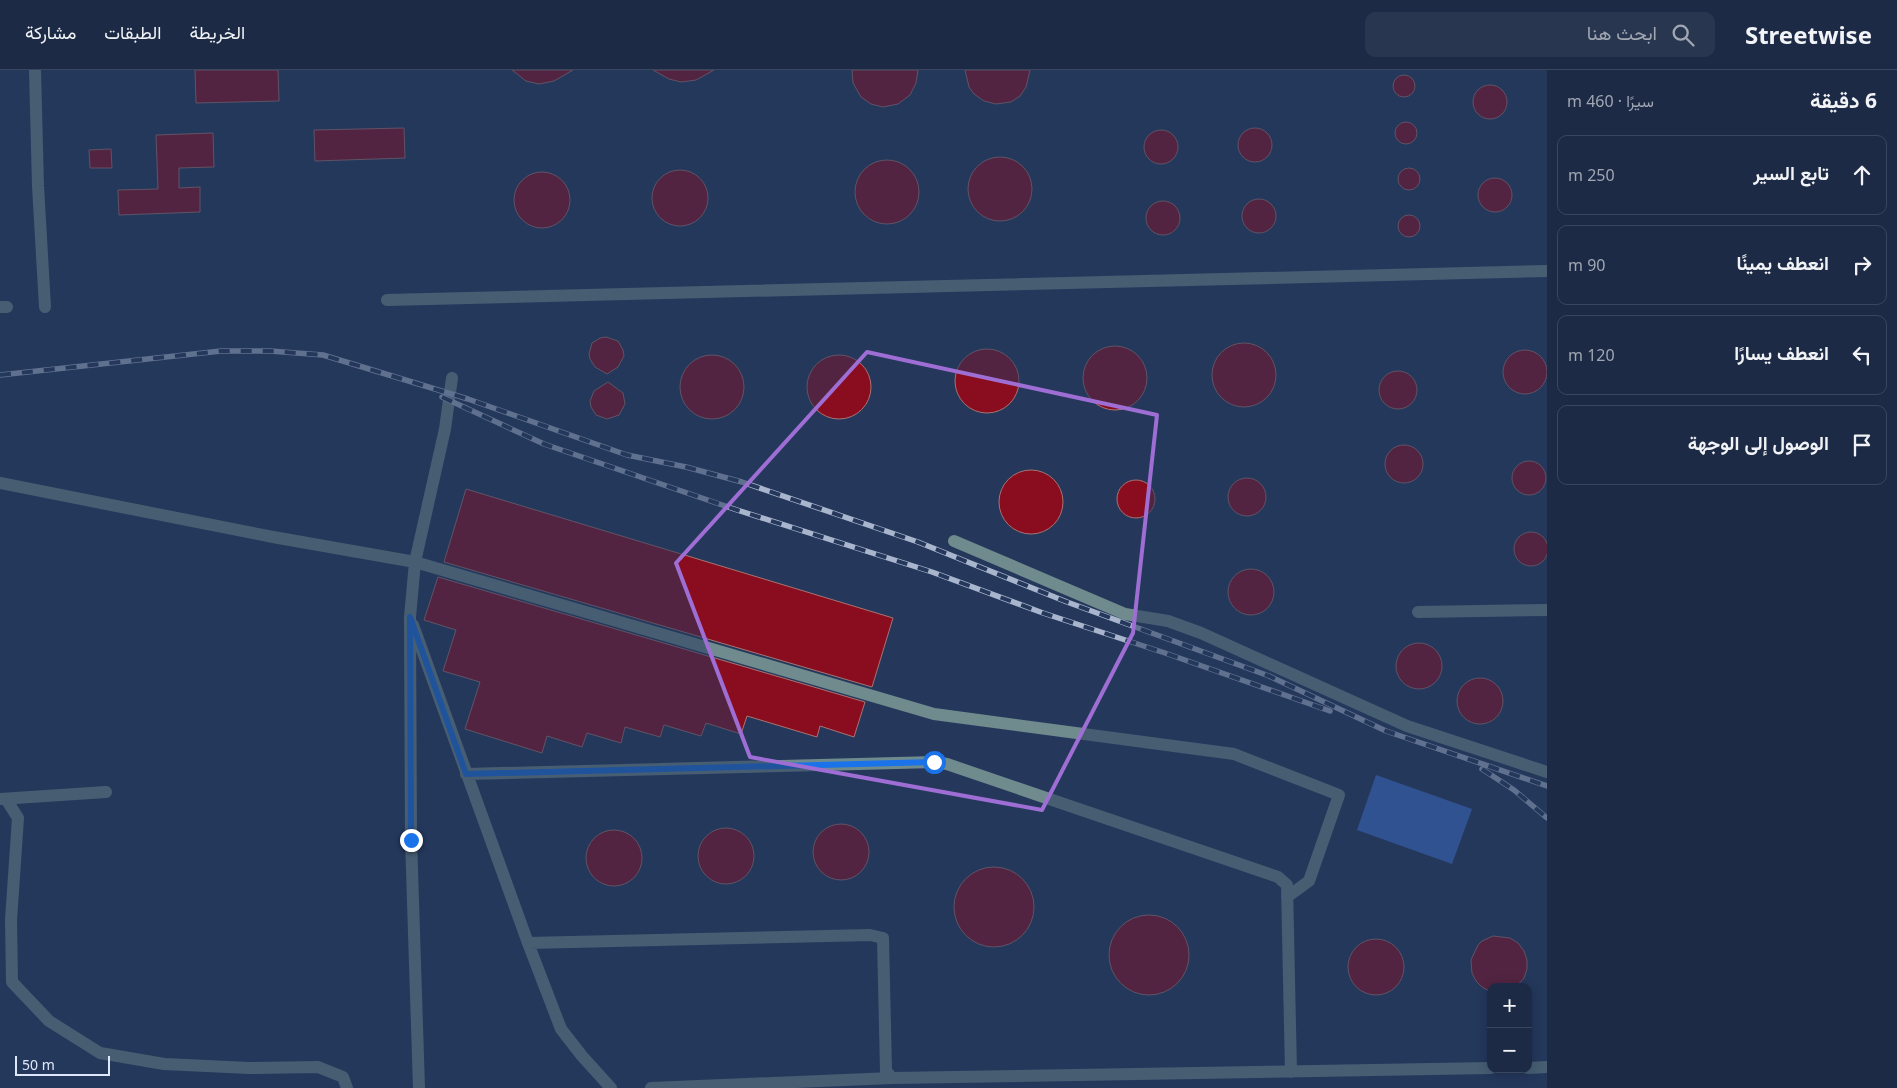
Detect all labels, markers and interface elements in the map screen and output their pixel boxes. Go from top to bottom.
search box [1365,12,1715,57]
text: Streetwise [1745,18,1872,51]
text: مشاركة [25,20,76,44]
text: الطبقات [104,20,161,44]
text: الخريطة [189,20,245,44]
text: ابحث هنا [1587,20,1657,46]
icon: search [1669,21,1697,49]
text: 6 دقيقة [1810,86,1877,114]
text: سيرًا · 460 m [1567,90,1654,112]
text: تابع السير [1753,160,1829,186]
icon: ahead [1848,161,1876,189]
text: 250 m [1568,164,1615,186]
text: انعطف يمينًا [1736,250,1829,276]
icon: right [1848,251,1876,279]
text: 90 m [1568,254,1605,276]
text: انعطف يسارًا [1734,340,1829,366]
icon: left [1848,341,1876,369]
text: 120 m [1568,344,1615,366]
text: الوصول إلى الوجهة [1688,430,1829,456]
icon: arrive [1848,431,1876,459]
route start [923,751,946,774]
route end [400,829,423,852]
map controls [1487,983,1532,1073]
button: + [1487,983,1532,1028]
button: − [1487,1028,1532,1073]
scale bar [15,1053,110,1076]
text: 50 m [22,1055,55,1074]

